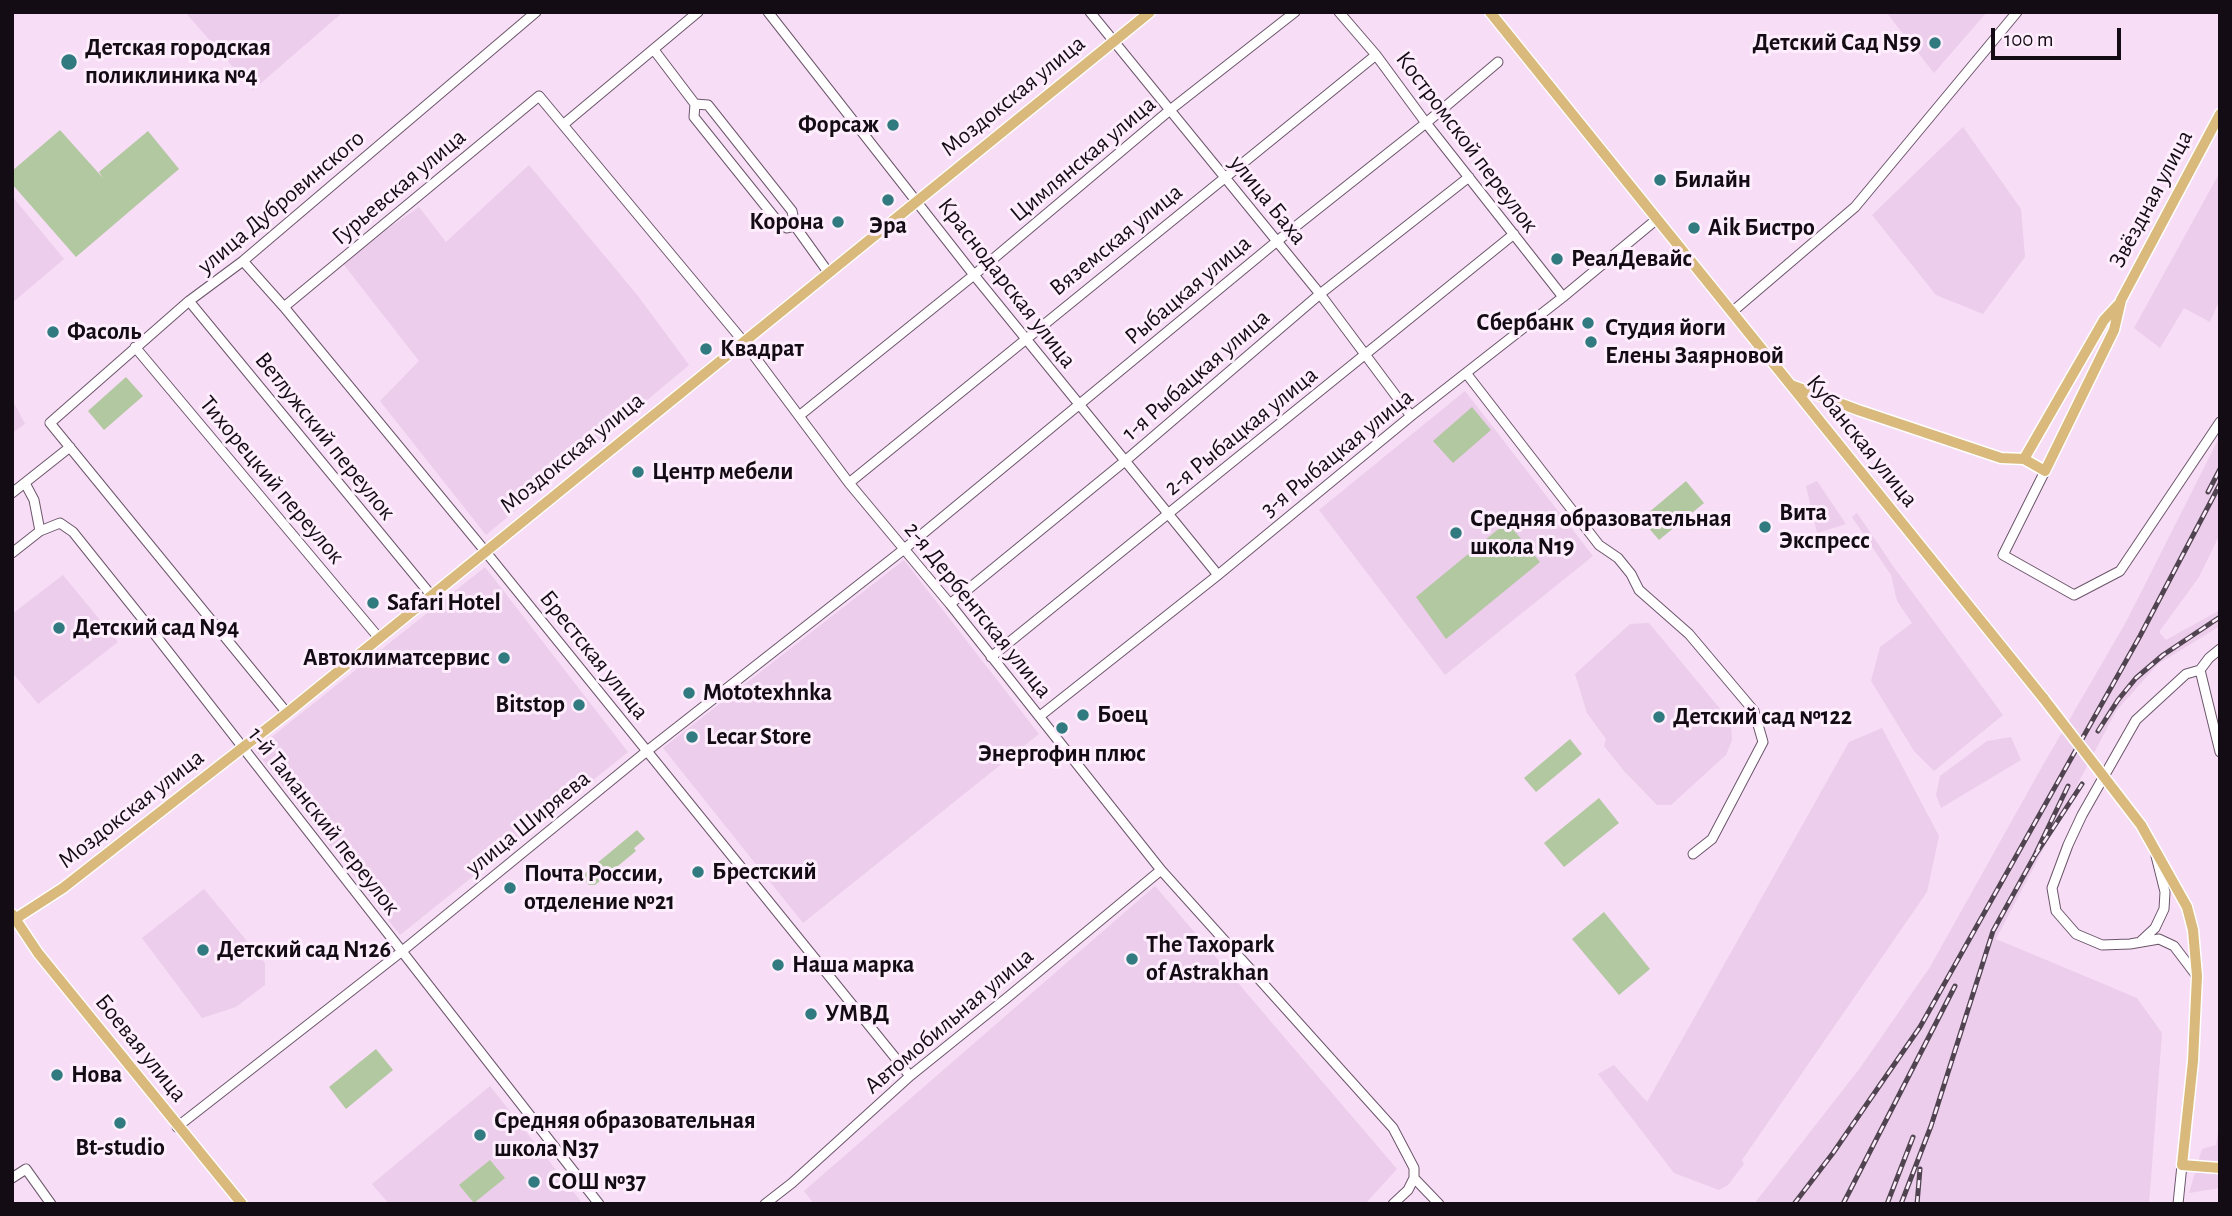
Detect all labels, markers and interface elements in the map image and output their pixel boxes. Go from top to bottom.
scale bar [1994,14,2124,58]
street label: Моздокская улица [935,29,1091,163]
place label: Детский Сад N59 [1753,29,1921,57]
text: 100 m [2004,29,2054,50]
place label: Детская городская поликлиника №4 [85,34,271,90]
marker: Детский Сад N59 [1927,35,1943,51]
street label: Костромской переулок [1389,46,1545,238]
marker: Детская городская поликлиника №4 [59,52,79,72]
street label: Цимлянская улица [1004,90,1162,228]
place label: Форсаж [798,111,879,139]
marker: Форсаж [885,117,901,133]
street label: Гурьевская улица [326,123,472,251]
street label: улица Дубровинского [192,124,370,280]
street label: Звёздная улица [2103,125,2199,273]
street label: улица Баха [1223,149,1313,251]
place label: Билайн [1674,166,1751,194]
marker: Билайн [1652,172,1668,188]
street label: Вяземская улица [1044,178,1188,302]
marker: Эра [880,192,896,208]
street label: Краснодарская улица [931,192,1083,374]
place label: Корона [749,208,824,236]
place label: Эра [869,212,907,240]
marker: Корона [830,214,846,230]
place label: Aik Бистро [1708,214,1815,242]
marker: Aik Бистро [1686,220,1702,236]
street label: Рыбацкая улица [1119,229,1257,351]
place label: РеалДевайс [1571,245,1692,273]
marker: РеалДевайс [1549,251,1565,267]
street label: 1-я Рыбацкая улица [1116,303,1276,447]
place label: Сбербанк [1476,309,1574,337]
place label: Студия йоги Елены Заярновой [1605,314,1784,370]
marker: Сбербанк [1580,315,1596,331]
place label: Фасоль [67,318,141,346]
marker: Фасоль [45,324,61,340]
marker: Студия йоги Елены Заярновой [1583,334,1599,350]
place label: Квадрат [720,335,804,363]
marker: Квадрат [698,341,714,357]
street label: Ветлужский переулок [248,346,402,526]
street label: 2-я Рыбацкая улица [1158,360,1324,502]
street label: Кубанская улица [1800,369,1924,513]
street label: 3-я Рыбацкая улица [1255,383,1419,523]
street label: Моздокская улица [494,386,650,520]
street label: Тихорецкий переулок [193,390,351,570]
place label: Центр мебели [652,458,794,486]
marker: Центр мебели [630,464,646,480]
place label: Вита Экспресс [1779,499,1870,555]
place label: Средняя образовательная школа N19 [1470,505,1732,561]
street label: 2-я Дербентская улица [898,516,1058,704]
marker: Вита Экспресс [1757,519,1773,535]
marker: Средняя образовательная школа N19 [1448,525,1464,541]
street label: Брестская улица [533,585,655,725]
place label: Safari Hotel [387,589,501,617]
marker: Safari Hotel [365,595,381,611]
place label: Детский сад N94 [73,614,239,642]
marker: Детский сад N94 [51,620,67,636]
place label: Автоклиматсервис [303,644,490,672]
marker: Автоклиматсервис [496,650,512,666]
place label: Mototexhnka [703,679,832,707]
marker: Mototexhnka [681,685,697,701]
place label: Bitstop [495,691,565,719]
marker: Bitstop [571,697,587,713]
place label: Боец [1097,701,1148,729]
place label: Детский сад №122 [1673,703,1852,731]
marker: Боец [1075,707,1091,723]
marker: Детский сад №122 [1651,709,1667,725]
marker: Энергофин плюс [1054,720,1070,736]
street label: 1-й Таманский переулок [242,721,406,921]
place label: Lecar Store [706,723,811,751]
marker: Lecar Store [684,729,700,745]
place label: Энергофин плюс [978,740,1146,768]
street label: Моздокская улица [52,743,210,875]
street label: улица Ширяева [460,764,596,882]
place label: Брестский [712,858,817,886]
place label: Почта России, отделение №21 [524,860,675,916]
marker: Брестский [690,864,706,880]
marker: Почта России, отделение №21 [502,880,518,896]
place label: The Taxopark of Astrakhan [1146,931,1274,987]
place label: Детский сад N126 [217,936,391,964]
marker: Детский сад N126 [195,942,211,958]
street label: Автомобильная улица [858,942,1040,1100]
place label: Наша марка [792,951,914,979]
marker: The Taxopark of Astrakhan [1124,951,1140,967]
marker: Наша марка [770,957,786,973]
street label: Боевая улица [89,988,193,1108]
place label: УМВД [825,1000,889,1028]
marker: УМВД [803,1006,819,1022]
place label: Нова [71,1061,122,1089]
marker: Нова [49,1067,65,1083]
place label: Средняя образовательная школа N37 [494,1107,756,1163]
marker: Bt-studio [112,1115,128,1131]
marker: Средняя образовательная школа N37 [472,1127,488,1143]
place label: Bt-studio [75,1134,165,1162]
place label: СОШ №37 [548,1168,646,1196]
marker: СОШ №37 [526,1174,542,1190]

